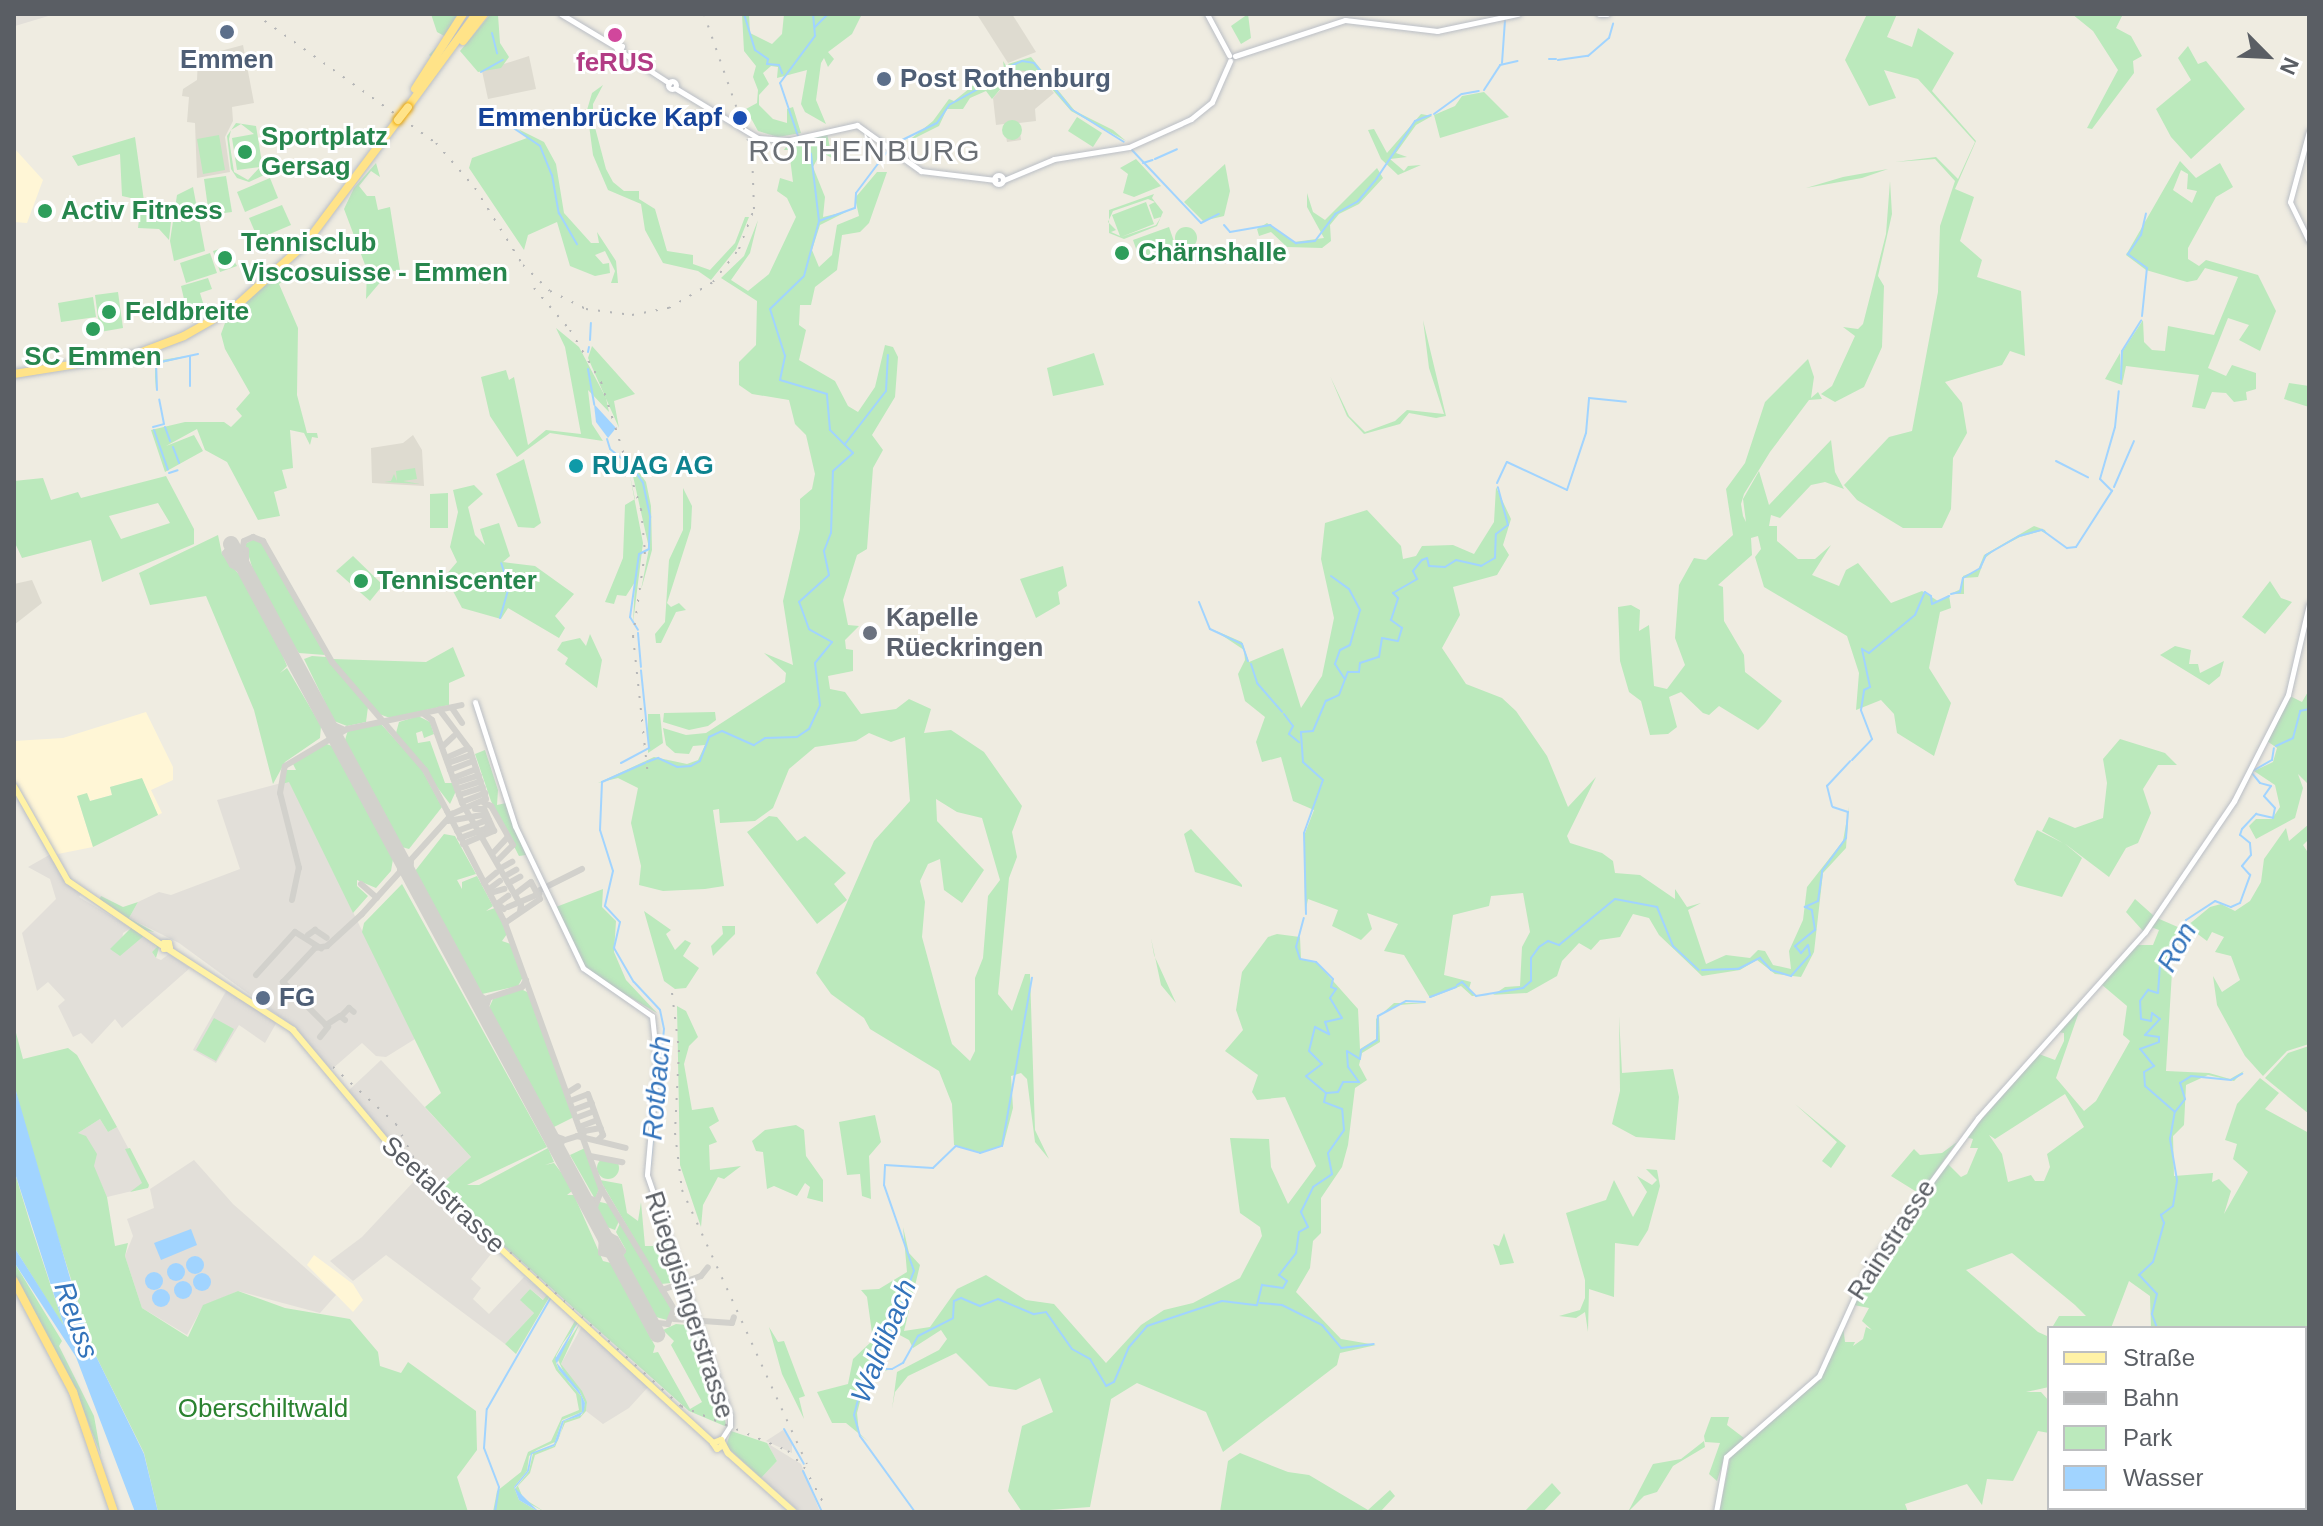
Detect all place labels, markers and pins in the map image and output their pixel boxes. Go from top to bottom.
marker: Emmen [218,23,236,41]
marker: feRUS [606,26,624,44]
place label: Emmen [180,44,274,76]
place label: feRUS [576,47,654,79]
place label: Post Rothenburg [900,63,1111,95]
marker: Post Rothenburg [875,70,893,88]
place label: Emmenbrücke Kapf [478,102,722,134]
marker: Emmenbrücke Kapf [729,107,751,129]
place label: Sportplatz Gersag [261,121,388,182]
marker: Sportplatz Gersag [236,143,254,161]
place label: Activ Fitness [61,195,223,227]
marker: Activ Fitness [36,202,54,220]
place label: Tennisclub Viscosuisse - Emmen [241,227,508,288]
place label: Chärnshalle [1138,237,1287,269]
marker: Chärnshalle [1113,244,1131,262]
marker: Tennisclub Viscosuisse - Emmen [216,249,234,267]
place label: Feldbreite [125,296,249,328]
marker: Feldbreite [100,303,118,321]
marker: SC Emmen [84,320,102,338]
place label: SC Emmen [24,341,162,373]
place label: RUAG AG [592,450,715,482]
marker: RUAG AG [567,457,585,475]
place label: Tenniscenter [377,565,537,597]
marker: Tenniscenter [352,572,370,590]
place label: Kapelle Rüeckringen [886,602,1043,664]
marker: Kapelle Rüeckringen [861,624,879,642]
place label: FG [279,982,315,1014]
marker: FG [254,989,272,1007]

